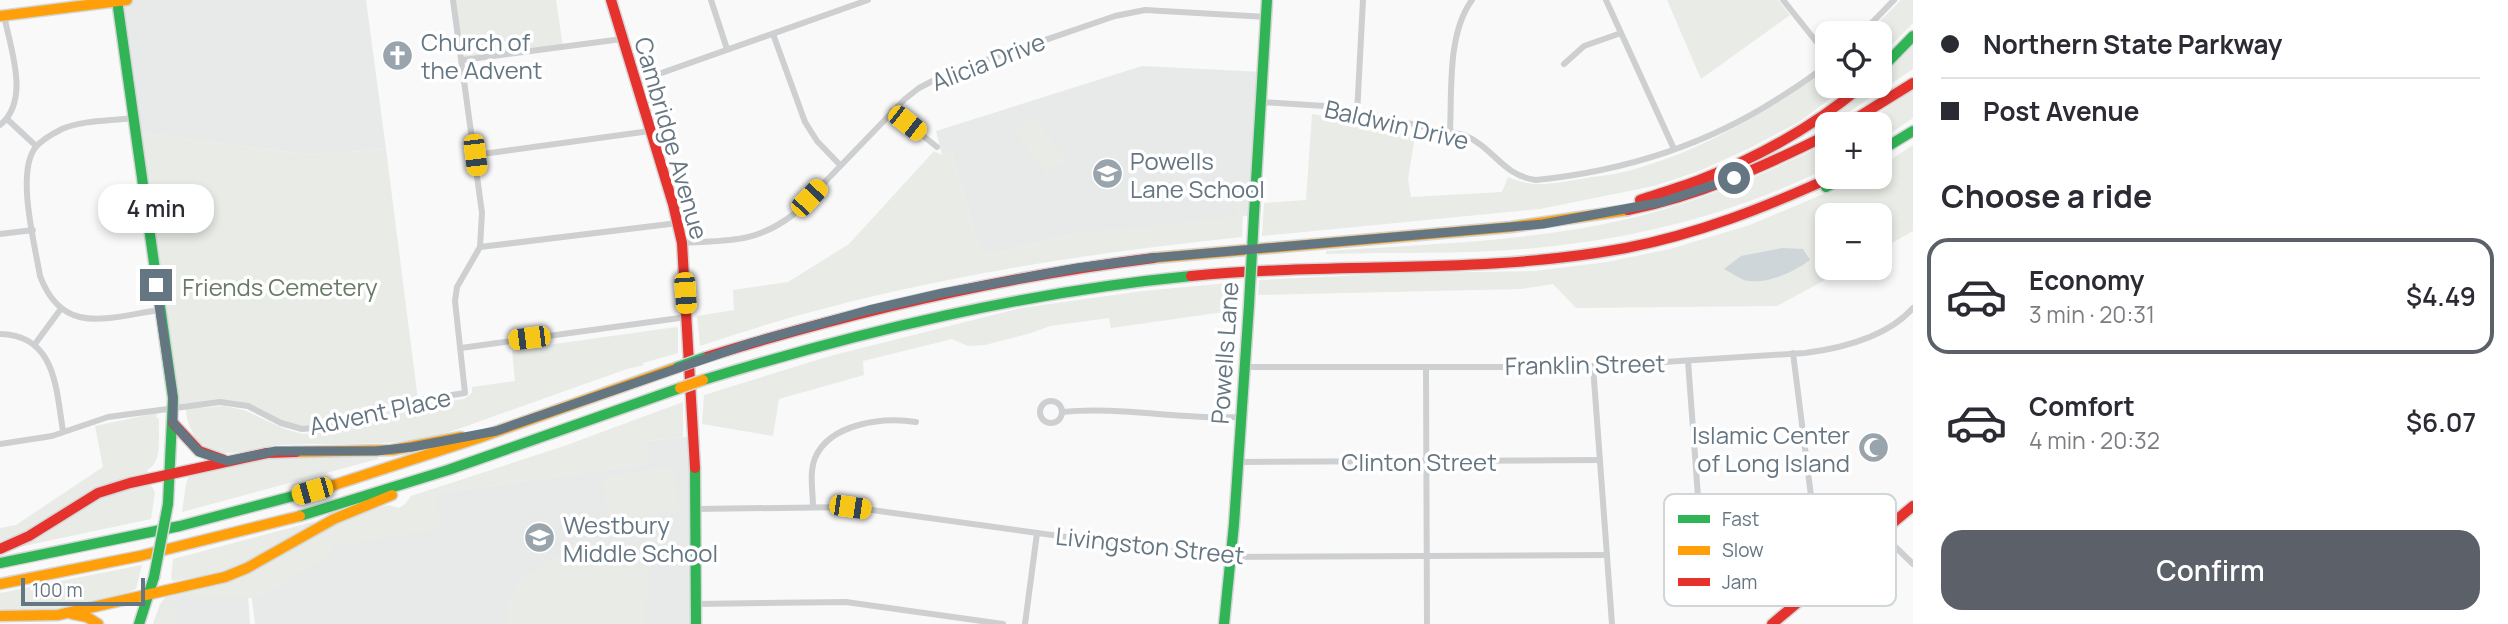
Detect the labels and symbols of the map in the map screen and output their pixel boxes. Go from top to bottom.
street label: Alicia Drive [926,24,1050,98]
place label: Church of the Advent [421,25,542,86]
street label: Cambridge Avenue [627,33,717,243]
church icon: Church of the Advent [381,38,415,72]
street label: Baldwin Drive [1322,91,1472,157]
car [884,102,931,144]
car [463,133,488,177]
place label: Powells Lane School [1130,144,1265,205]
school or university icon: Powells Lane School [1090,157,1124,191]
route start [1718,162,1750,194]
car [787,175,832,221]
callout: 4 min [98,184,214,232]
route end [140,269,172,301]
park label: Friends Cemetery [182,270,378,303]
car [674,271,697,315]
street label: Powells Lane [1203,281,1245,425]
car [507,325,552,351]
street label: Franklin Street [1504,346,1666,382]
street label: Advent Place [306,380,454,442]
place label: Islamic Center of Long Island [1692,418,1850,479]
mosque icon: Islamic Center of Long Island [1856,431,1890,465]
street label: Clinton Street [1341,445,1497,478]
car [289,475,336,507]
car [828,494,873,520]
legend [1664,494,1896,606]
text: Fast [1722,506,1759,532]
place label: Westbury Middle School [563,508,718,569]
street label: Livingston Street [1054,519,1246,571]
school or university icon: Westbury Middle School [523,521,557,555]
text: Slow [1722,537,1764,563]
text: Jam [1722,569,1757,595]
scale bar [21,575,145,607]

